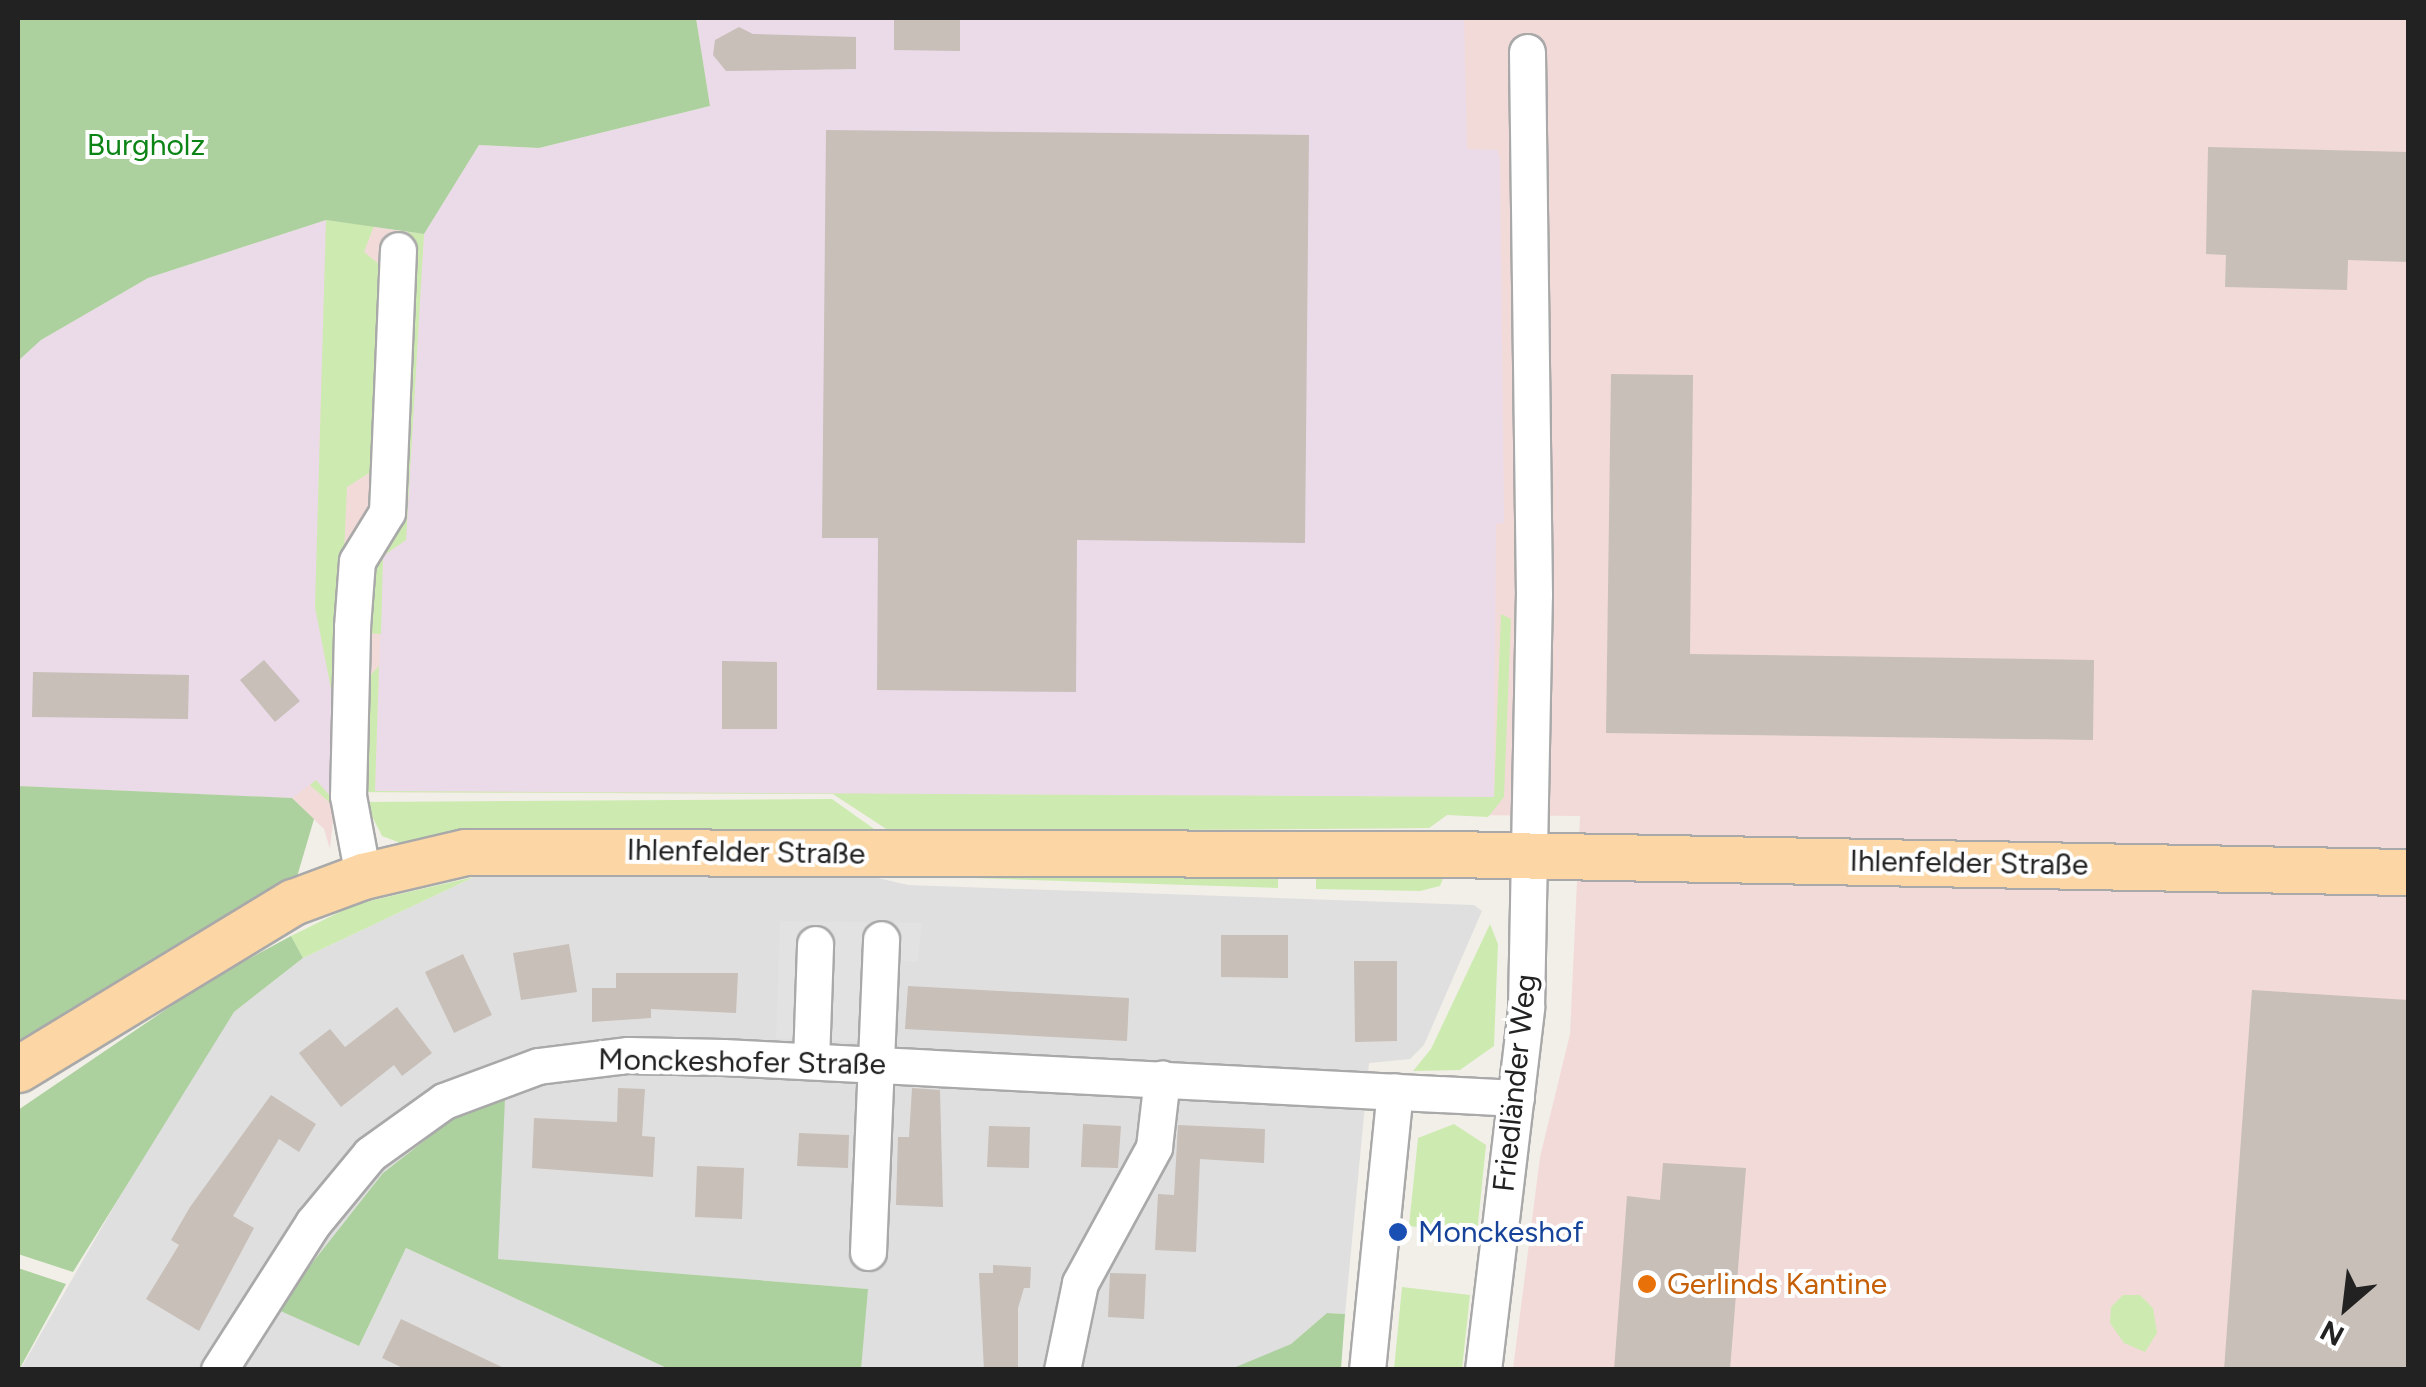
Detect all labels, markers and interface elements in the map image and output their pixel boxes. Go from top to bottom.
park label: Burgholz [87,127,205,163]
street label: Ihlenfelder Straße [626,832,866,872]
street label: Ihlenfelder Straße [1849,843,2089,883]
street label: Friedländer Weg [1486,972,1544,1194]
street label: Monckeshofer Straße [598,1041,886,1083]
place label: Monckeshof [1418,1214,1584,1250]
marker: Monckeshof [1387,1221,1409,1243]
north arrow [2296,1257,2396,1357]
place label: Gerlinds Kantine [1667,1266,1887,1302]
marker: Gerlinds Kantine [1636,1273,1658,1295]
text: N [2314,1313,2349,1354]

